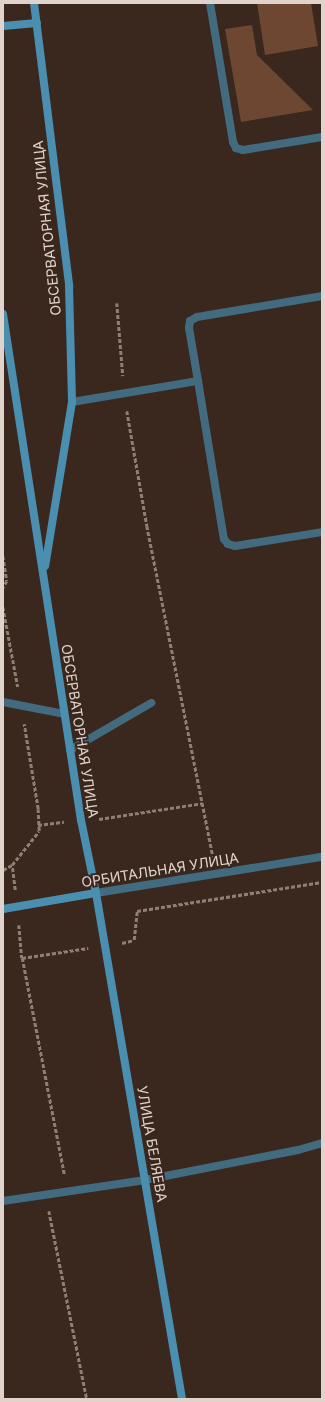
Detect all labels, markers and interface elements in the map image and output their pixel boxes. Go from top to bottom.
street label: ОБСЕРВАТОРНАЯ УЛИЦА [29,140,65,316]
street label: ОБСЕРВАТОРНАЯ УЛИЦА [58,643,102,819]
street label: ОРБИТАЛЬНАЯ УЛИЦА [80,849,240,891]
street label: УЛИЦА БЕЛЯЕВА [134,1085,170,1203]

